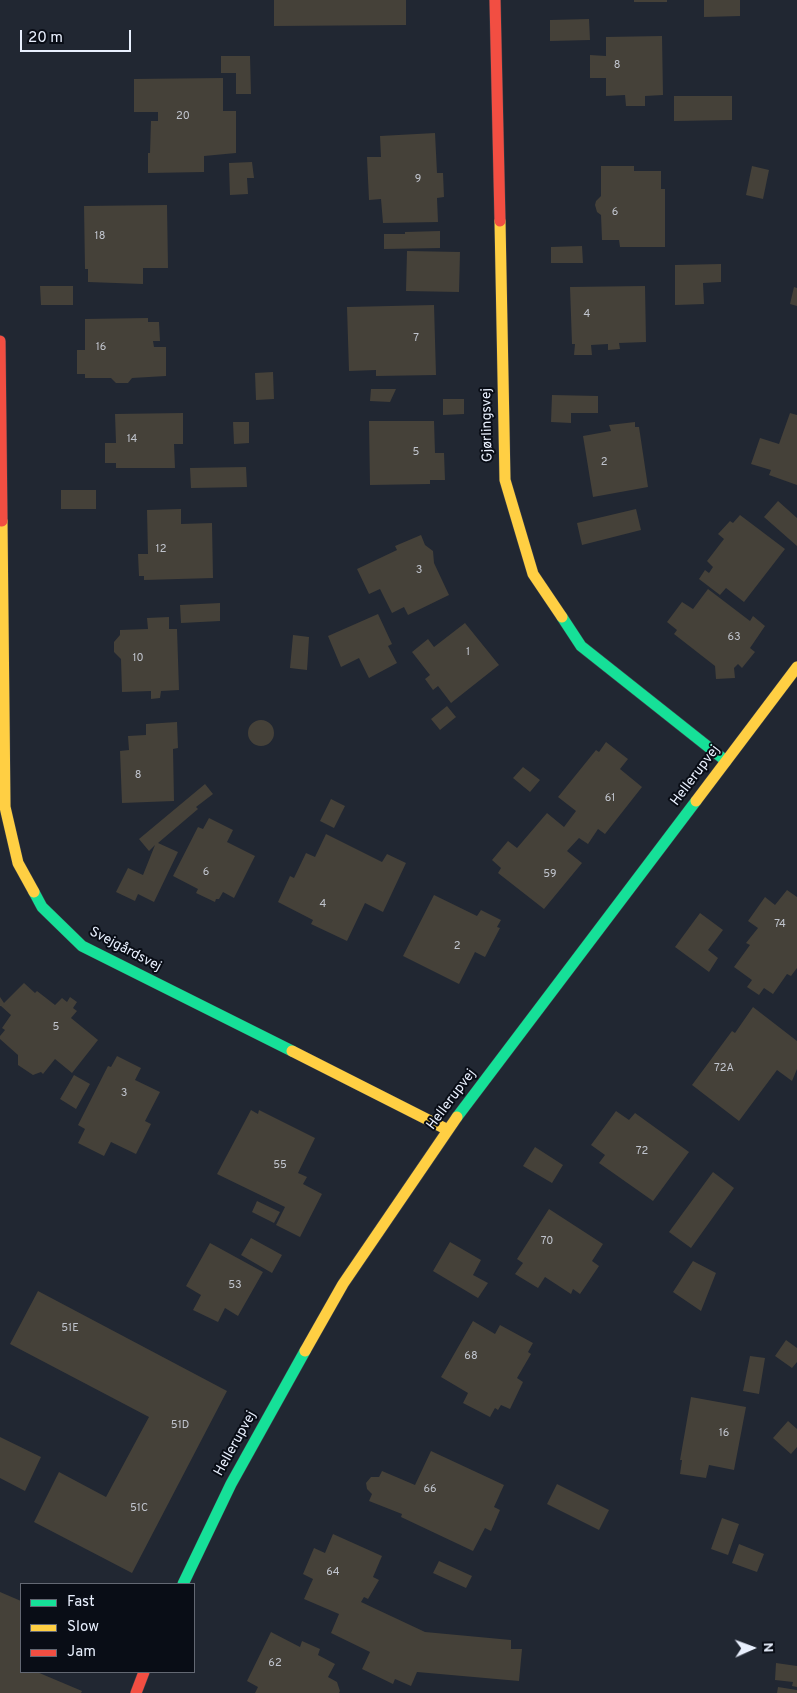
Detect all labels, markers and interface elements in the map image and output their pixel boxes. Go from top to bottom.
scale bar [22,20,134,52]
text: 20 m [28,29,63,48]
house number: 8 [614,59,620,73]
house number: 20 [176,110,190,124]
house number: 9 [415,173,421,187]
house number: 6 [612,206,618,220]
house number: 18 [95,230,105,244]
house number: 4 [584,308,590,322]
house number: 7 [413,332,419,346]
house number: 16 [96,341,106,355]
street label: Gjørlingsvej [479,388,497,462]
house number: 14 [127,433,137,447]
house number: 5 [413,446,419,460]
house number: 2 [601,456,607,470]
house number: 12 [156,543,166,557]
house number: 3 [416,564,422,578]
house number: 63 [727,631,741,645]
house number: 1 [466,646,470,660]
house number: 10 [132,652,144,666]
street label: Hellerupvej [668,742,724,810]
house number: 8 [135,769,141,783]
house number: 61 [605,792,615,806]
house number: 6 [203,866,209,880]
house number: 59 [543,868,557,882]
house number: 4 [320,898,326,912]
house number: 74 [774,918,786,932]
street label: Svejgårdsvej [86,924,164,976]
house number: 2 [454,940,460,954]
house number: 5 [53,1021,59,1035]
house number: 72A [714,1062,734,1076]
street label: Hellerupvej [424,1066,480,1134]
house number: 3 [121,1087,127,1101]
house number: 72 [636,1145,648,1159]
house number: 55 [273,1159,287,1173]
house number: 70 [541,1235,553,1249]
house number: 53 [228,1279,242,1293]
house number: 51E [61,1322,79,1336]
house number: 68 [464,1350,478,1364]
street label: Hellerupvej [211,1409,261,1479]
house number: 51D [171,1419,189,1433]
house number: 16 [719,1427,729,1441]
house number: 66 [423,1483,437,1497]
house number: 51C [130,1502,148,1516]
house number: 64 [326,1566,340,1580]
legend [20,1583,195,1673]
text: Fast [67,1593,95,1612]
text: Slow [67,1618,99,1637]
north arrow [727,1623,777,1673]
text: N [759,1642,776,1653]
text: Jam [67,1643,96,1662]
house number: 62 [268,1657,282,1671]

